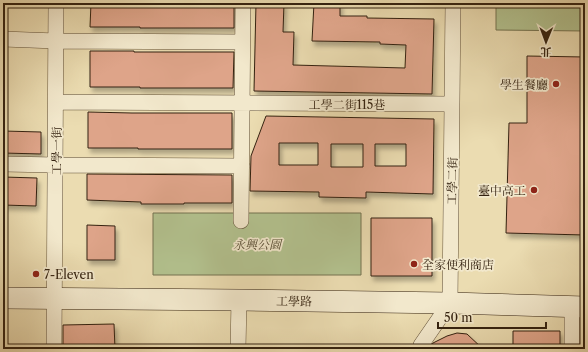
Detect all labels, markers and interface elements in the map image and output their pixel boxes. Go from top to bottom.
north arrow [526,22,566,62]
text: 北 [540,45,551,59]
place label: 學生餐廳 [500,77,548,92]
marker: 學生餐廳 [551,79,561,89]
street label: 工學二街115巷 [309,97,385,112]
street label: 工學一街 [49,126,64,175]
street label: 工學二街 [444,156,460,205]
place label: 臺中高工 [478,183,526,198]
marker: 臺中高工 [529,185,539,195]
park label: 永興公園 [233,237,283,252]
place label: 全家便利商店 [422,257,494,272]
marker: 全家便利商店 [409,259,419,269]
place label: 7-Eleven [44,267,94,282]
marker: 7-Eleven [31,269,41,279]
street label: 工學路 [276,293,312,309]
scale bar [438,304,546,330]
text: 50 m [444,310,473,325]

